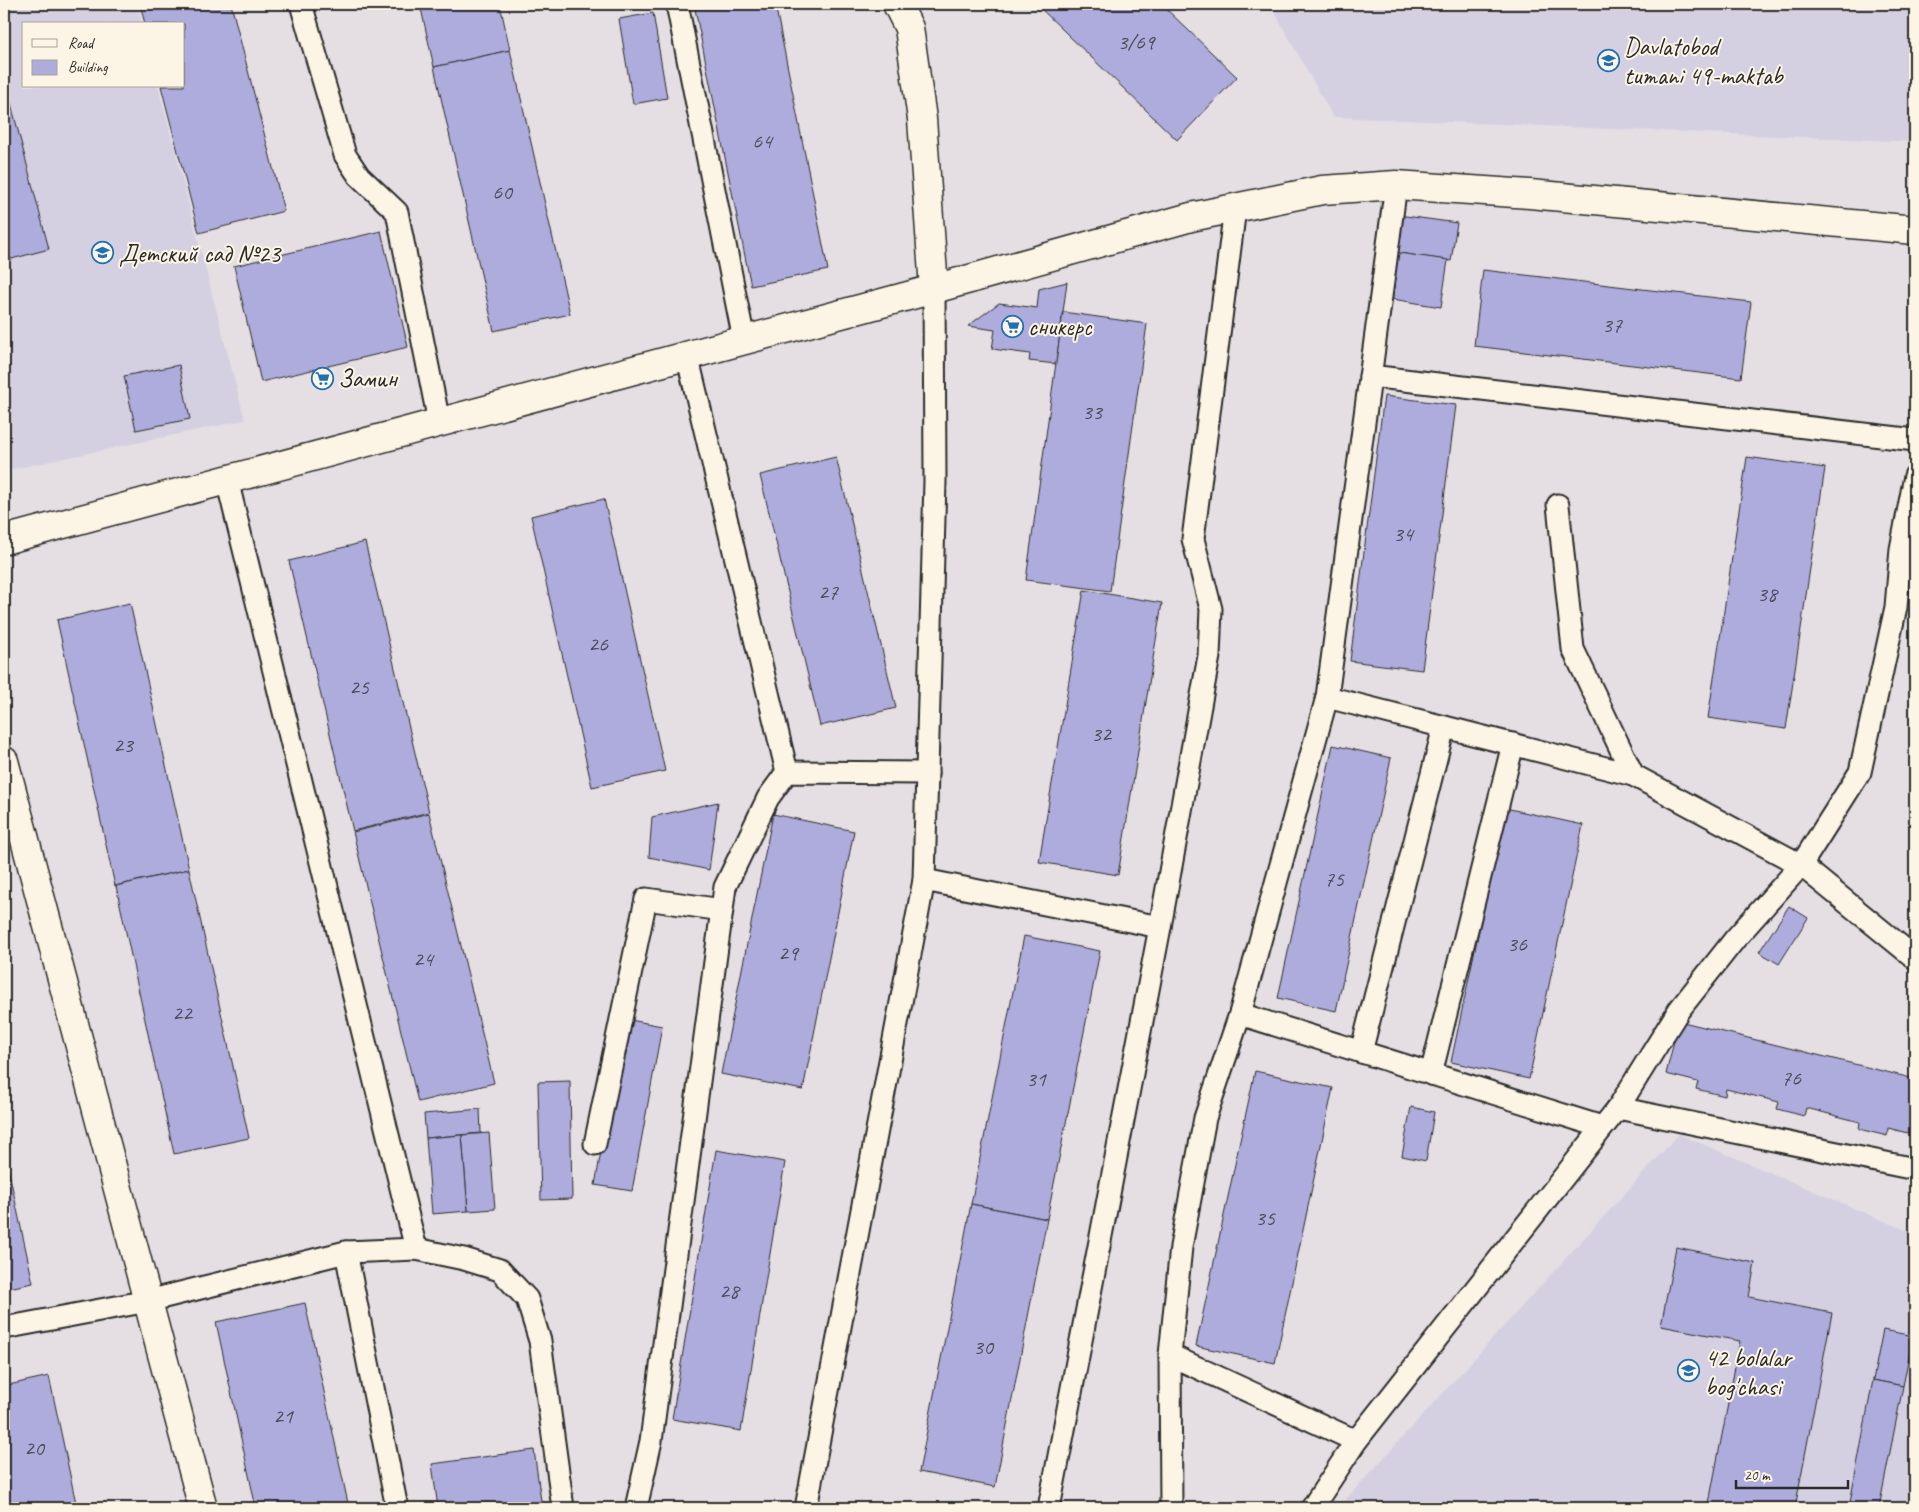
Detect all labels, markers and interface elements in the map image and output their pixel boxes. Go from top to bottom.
legend [22,22,185,88]
house number: 3/69 [1118,28,1157,56]
place label: Davlatobod tumani 49-maktab [1624,31,1785,92]
text: Road [68,34,95,53]
school or university icon: Davlatobod tumani 49-maktab [1596,48,1620,72]
text: Building [68,58,108,77]
house number: 64 [752,127,774,155]
house number: 60 [492,178,514,206]
place label: Детский сад №23 [119,238,282,270]
school or university icon: Детский сад №23 [91,241,115,265]
place label: сникерс [1028,311,1093,343]
house number: 37 [1602,311,1623,339]
supermarket icon: сникерс [1000,314,1024,338]
place label: Замин [338,363,399,395]
supermarket icon: Замин [310,366,334,390]
house number: 33 [1082,398,1104,426]
house number: 34 [1393,520,1415,548]
house number: 27 [818,578,839,606]
house number: 38 [1757,580,1779,608]
house number: 26 [588,630,609,658]
house number: 25 [349,673,370,701]
house number: 32 [1091,720,1113,748]
house number: 23 [113,731,135,759]
house number: 75 [1324,865,1345,893]
house number: 36 [1507,930,1528,958]
house number: 29 [778,939,800,967]
house number: 24 [413,945,435,973]
house number: 22 [172,999,194,1027]
house number: 76 [1781,1064,1802,1092]
house number: 31 [1026,1065,1047,1093]
house number: 35 [1255,1204,1276,1232]
house number: 28 [719,1277,741,1305]
house number: 30 [973,1333,995,1361]
place label: 42 bolalar bog'chasi [1705,1342,1794,1403]
school or university icon: 42 bolalar bog'chasi [1677,1359,1701,1383]
house number: 21 [273,1402,294,1430]
house number: 20 [24,1434,46,1462]
scale bar [1736,1457,1849,1489]
text: 20 m [1744,1466,1771,1485]

